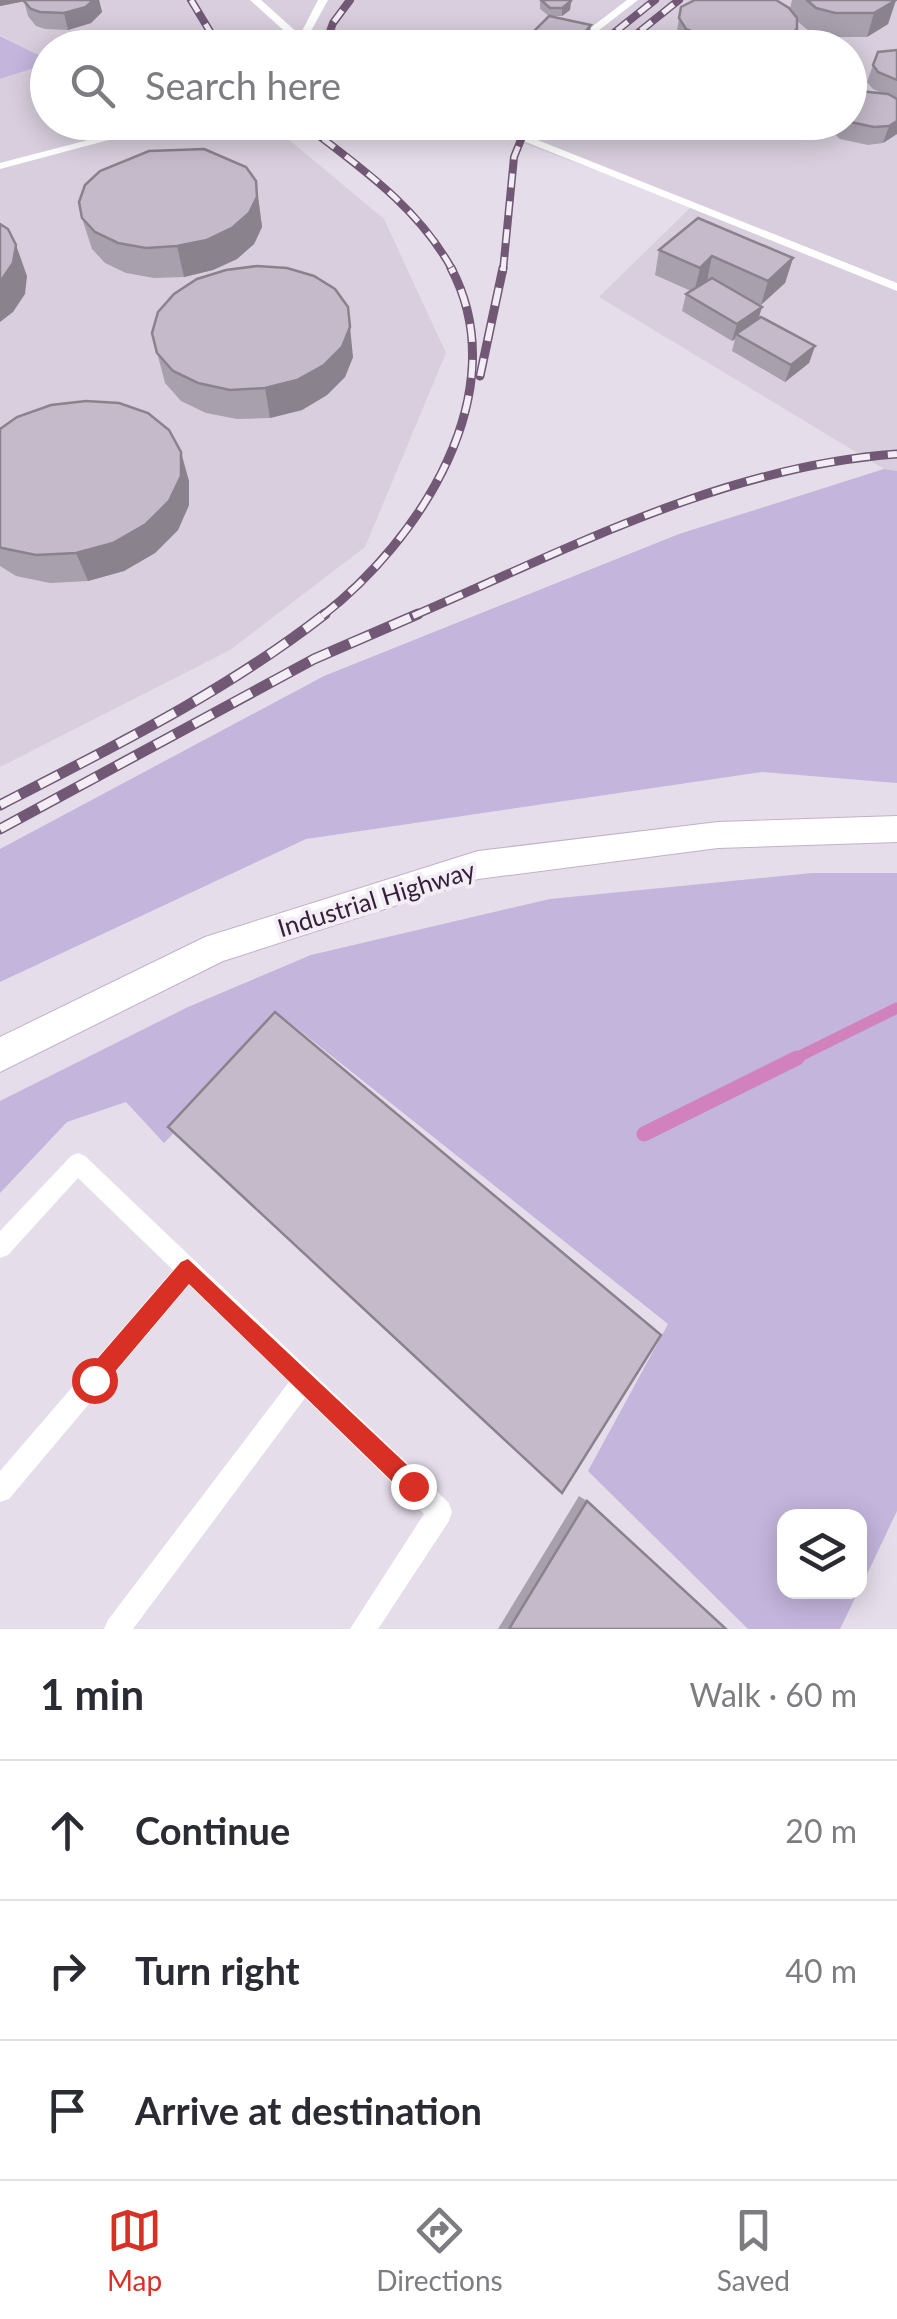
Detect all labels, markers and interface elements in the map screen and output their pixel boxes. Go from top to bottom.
search box [30,30,867,140]
icon: search [65,58,120,113]
text: Search here [145,62,341,108]
street label: Industrial Highway [274,854,478,942]
route start [72,1358,118,1404]
route end [391,1464,437,1510]
map controls [777,1509,867,1599]
button: layers [777,1509,867,1599]
text: 1 min [40,1669,144,1719]
text: Walk · 60 m [690,1675,857,1714]
icon: ahead [40,1803,95,1858]
text: Continue [135,1807,290,1853]
text: 20 m [785,1811,857,1850]
icon: right [40,1943,95,1998]
text: Turn right [135,1947,300,1993]
text: 40 m [785,1951,857,1990]
icon: arrive [40,2083,95,2138]
text: Arrive at destination [135,2087,482,2133]
tab: Map [107,2203,162,2297]
tab: Directions [376,2203,503,2297]
tab: Saved [717,2203,790,2297]

